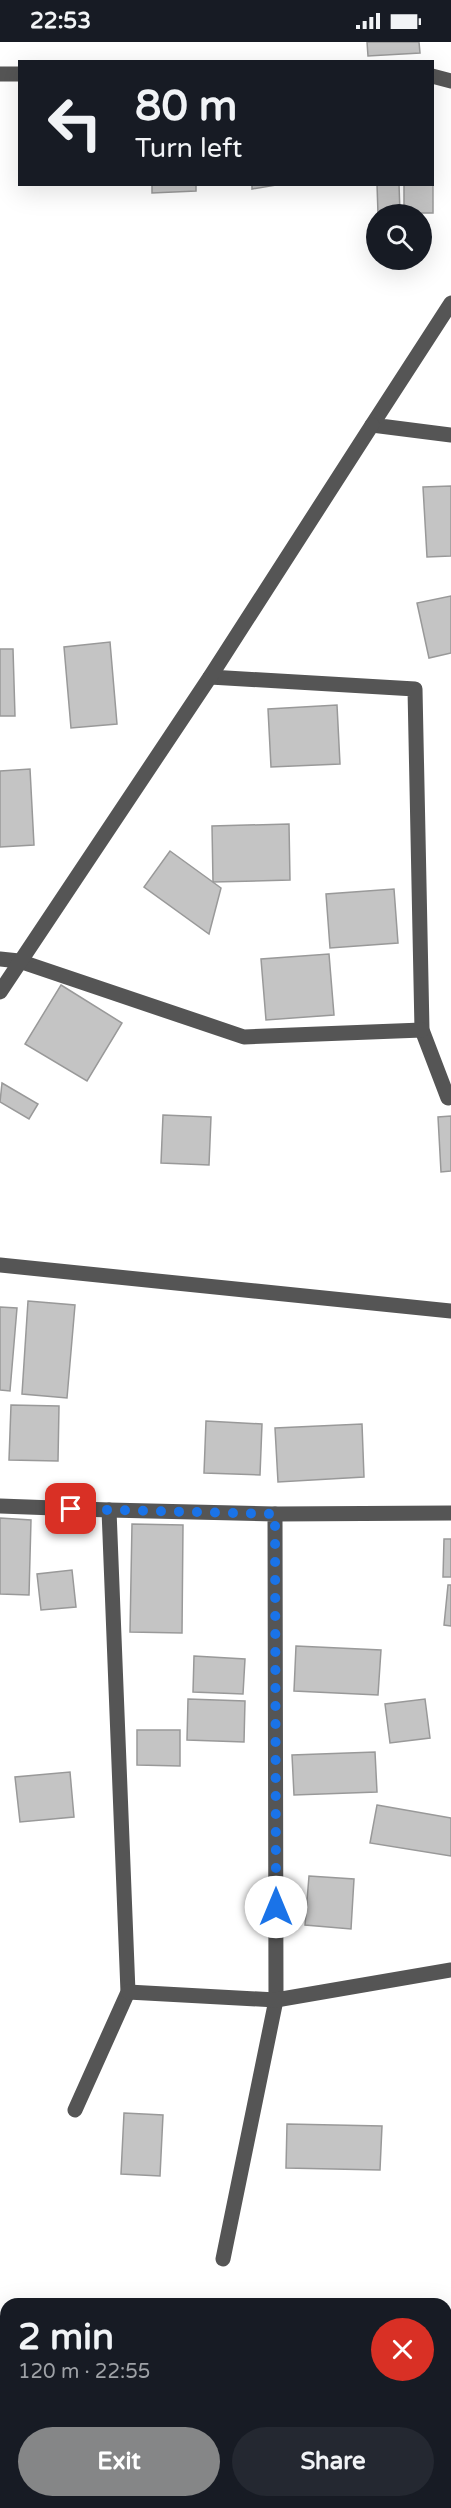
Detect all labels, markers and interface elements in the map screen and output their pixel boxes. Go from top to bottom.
text: 22:53 [30,8,91,34]
text: 80 m [135,81,237,132]
icon: left [36,84,114,162]
text: Turn left [135,132,242,165]
map controls [366,204,432,270]
button: search [366,204,432,270]
pin [45,1483,96,1534]
icon: arrive [54,1492,87,1525]
position arrow [244,1875,308,1939]
text: 2 min [18,2316,114,2359]
button: close [371,2318,434,2381]
text: 120 m · 22:55 [18,2360,150,2384]
button: Exit [18,2427,220,2496]
button: Share [232,2427,434,2496]

